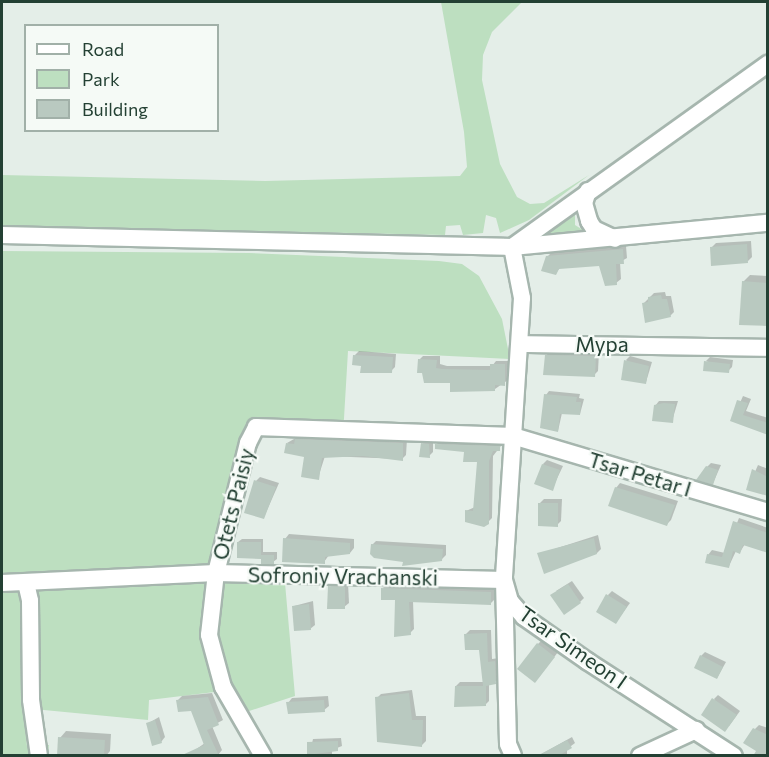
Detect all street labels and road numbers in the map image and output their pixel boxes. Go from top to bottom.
street label: Мура [575,331,629,357]
street label: Otets Paisiy [207,446,259,562]
street label: Tsar Petar I [585,446,695,502]
street label: Sofroniy Vrachanski [248,562,438,590]
street label: Tsar Simeon I [514,600,632,694]

